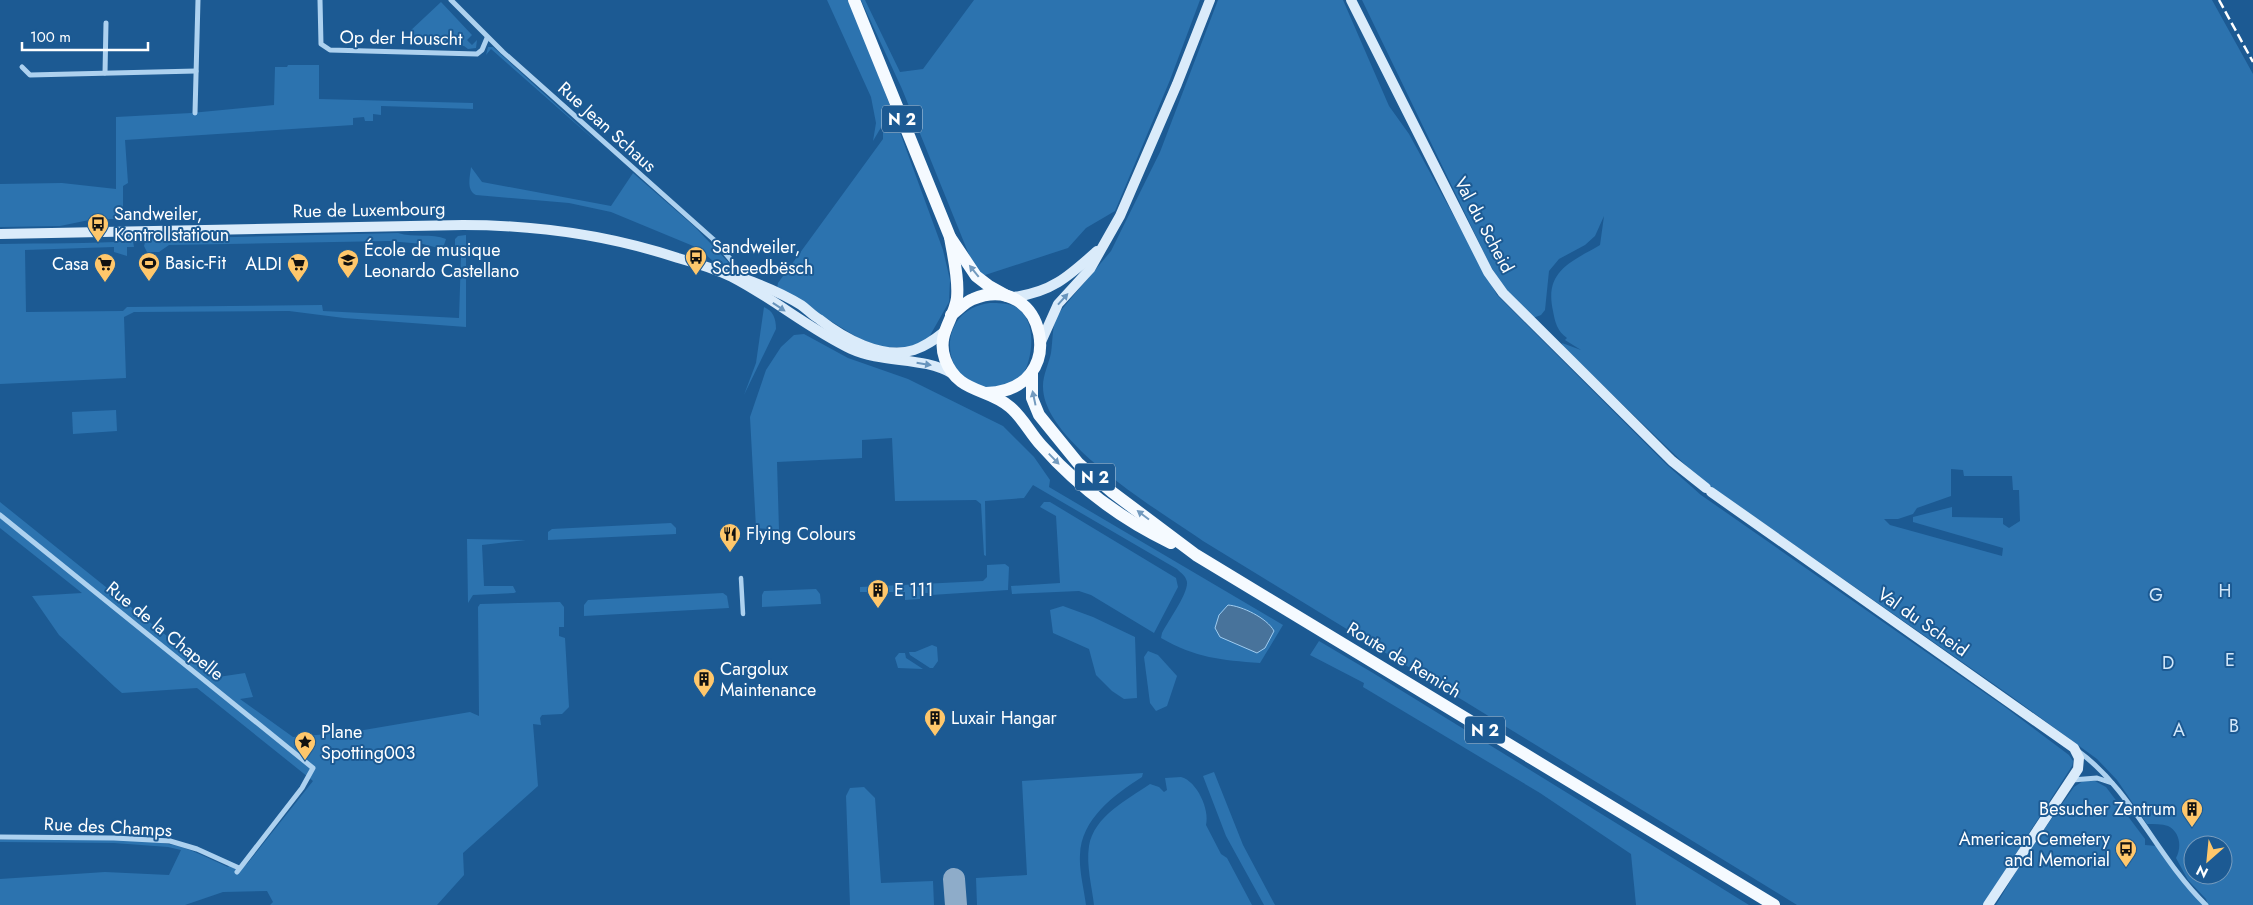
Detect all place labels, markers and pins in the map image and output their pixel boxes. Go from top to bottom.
place label: Sandweiler, Kontrollstatioun [114,201,229,248]
bus stop icon: Sandweiler, Kontrollstatioun [86,212,110,243]
place label: Sandweiler, Scheedbësch [712,234,814,281]
place label: École de musique Leonardo Castellano [364,237,519,284]
bus stop icon: Sandweiler, Scheedbësch [684,245,708,276]
school or university icon: École de musique Leonardo Castellano [336,248,360,279]
place label: Basic-Fit [165,250,227,276]
place label: Casa [52,251,89,277]
sports icon: Basic-Fit [137,251,161,282]
place label: ALDI [245,251,282,277]
supermarket icon: Casa [93,252,117,283]
supermarket icon: ALDI [286,252,310,283]
place label: Flying Colours [746,521,856,547]
restaurant icon: Flying Colours [718,522,742,553]
place label: E 111 [894,577,934,603]
building icon: E 111 [866,578,890,609]
place label: Cargolux Maintenance [720,656,816,703]
building icon: Cargolux Maintenance [692,667,716,698]
place label: Luxair Hangar [951,705,1058,731]
building icon: Luxair Hangar [923,706,947,737]
place label: Plane Spotting003 [321,719,416,766]
place icon: Plane Spotting003 [293,730,317,761]
place label: Besucher Zentrum [2039,796,2176,822]
building icon: Besucher Zentrum [2180,797,2204,828]
place label: American Cemetery and Memorial [1959,826,2110,873]
bus stop icon: American Cemetery and Memorial [2114,837,2138,868]

